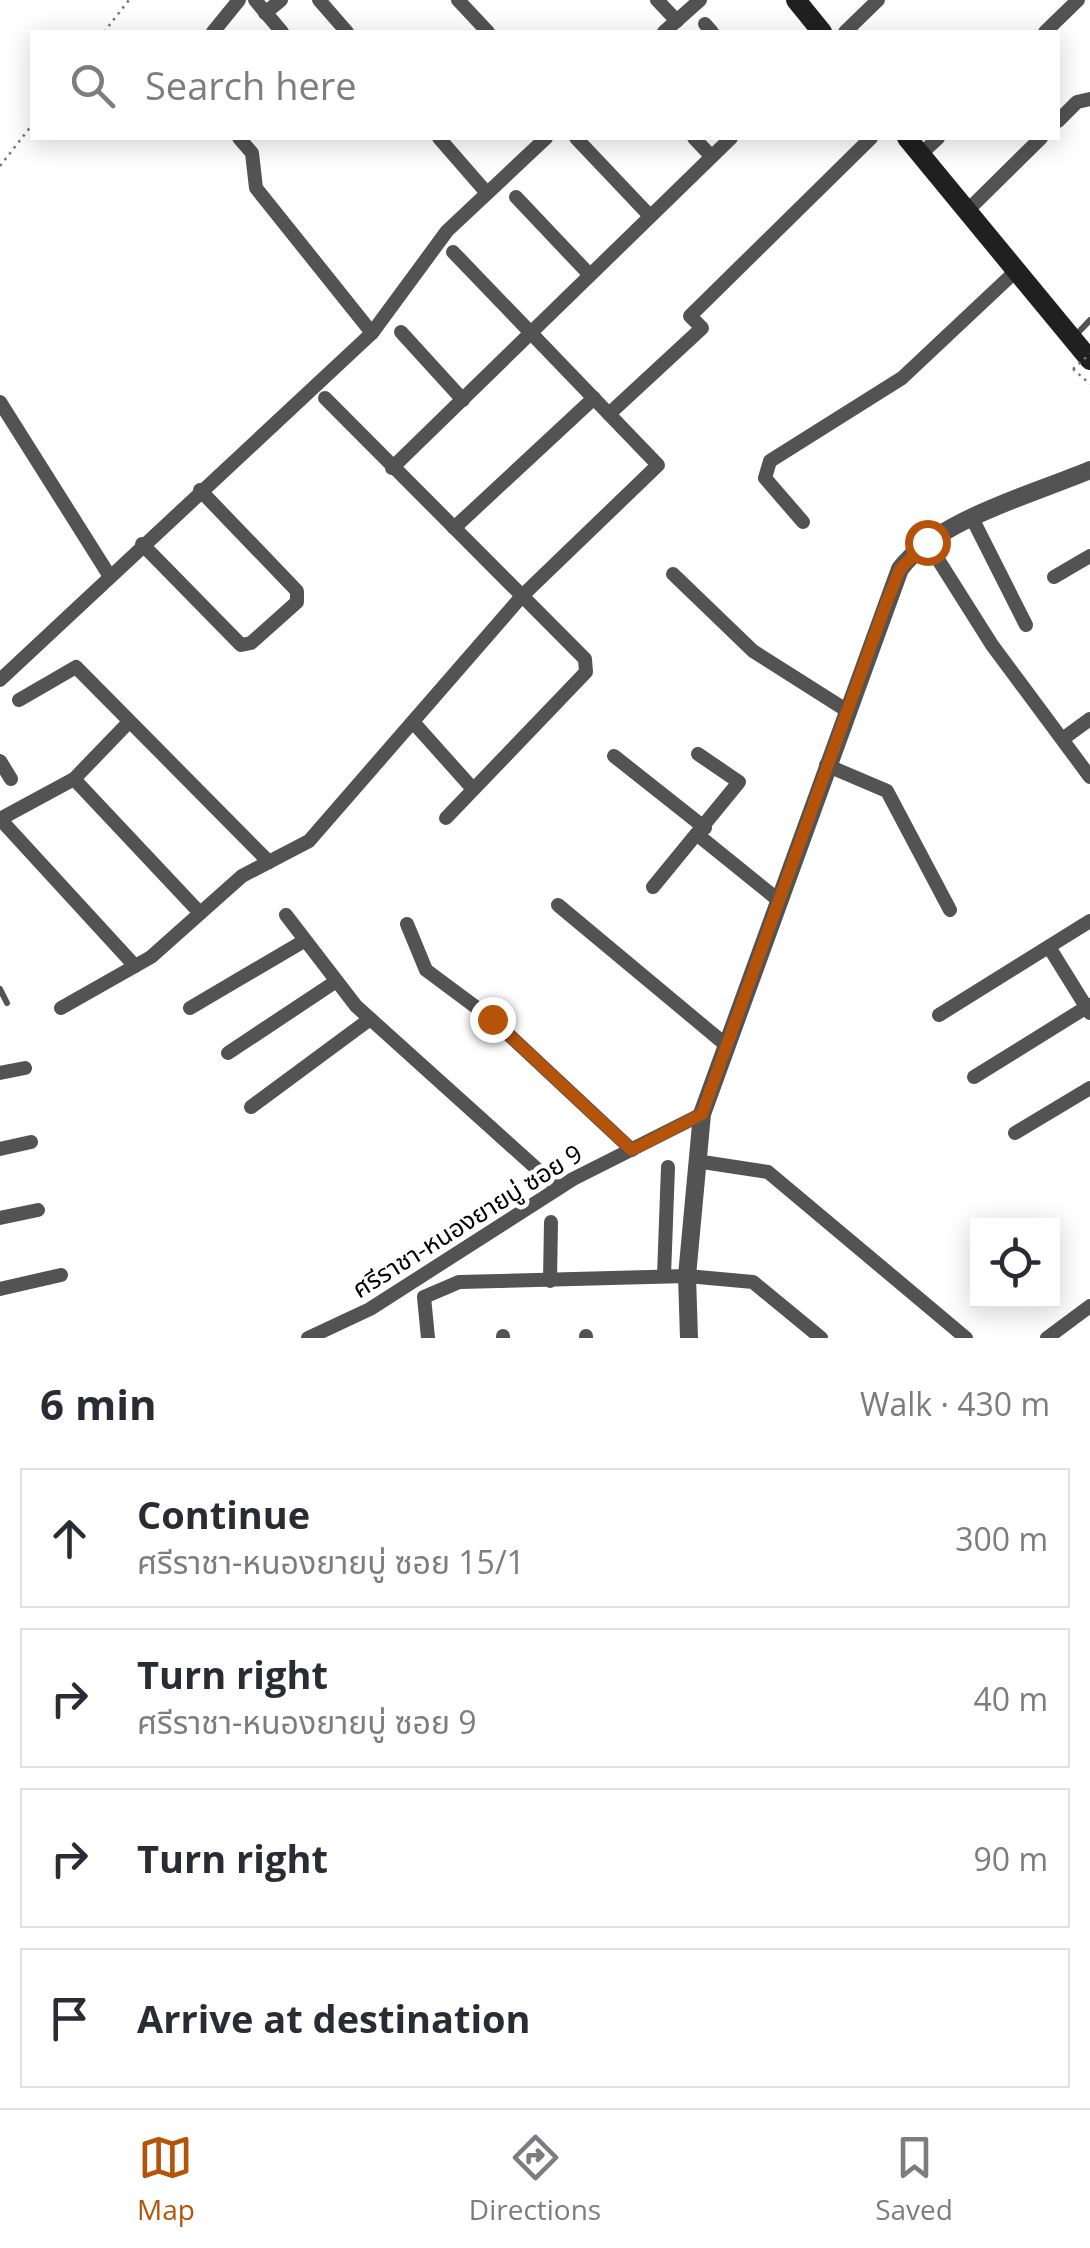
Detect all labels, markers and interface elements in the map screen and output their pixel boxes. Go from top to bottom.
search box [30,30,1060,140]
icon: search [65,58,120,113]
text: Search here [145,59,357,111]
route start [905,520,951,566]
route end [470,997,516,1043]
street label: ศรีราชา-หนองยายบู่ ซอย 9 [345,1135,588,1305]
map controls [970,1218,1060,1308]
button: locate [970,1218,1060,1308]
text: 6 min [40,1375,157,1432]
text: Walk · 430 m [860,1382,1050,1425]
text: Continue [137,1488,310,1540]
icon: ahead [42,1511,97,1566]
text: 300 m [955,1517,1048,1560]
text: ศรีราชา-หนองยายบู่ ซอย 15/1 [137,1540,525,1583]
text: Turn right [137,1648,328,1700]
icon: right [42,1671,97,1726]
text: 40 m [973,1677,1048,1720]
text: ศรีราชา-หนองยายบู่ ซอย 9 [137,1700,477,1743]
icon: right [42,1831,97,1886]
text: Turn right [137,1832,328,1884]
text: 90 m [973,1837,1048,1880]
icon: arrive [42,1991,97,2046]
text: Arrive at destination [137,1992,531,2044]
tab: Map [137,2130,195,2228]
tab: Directions [469,2130,601,2228]
tab: Saved [875,2130,953,2228]

